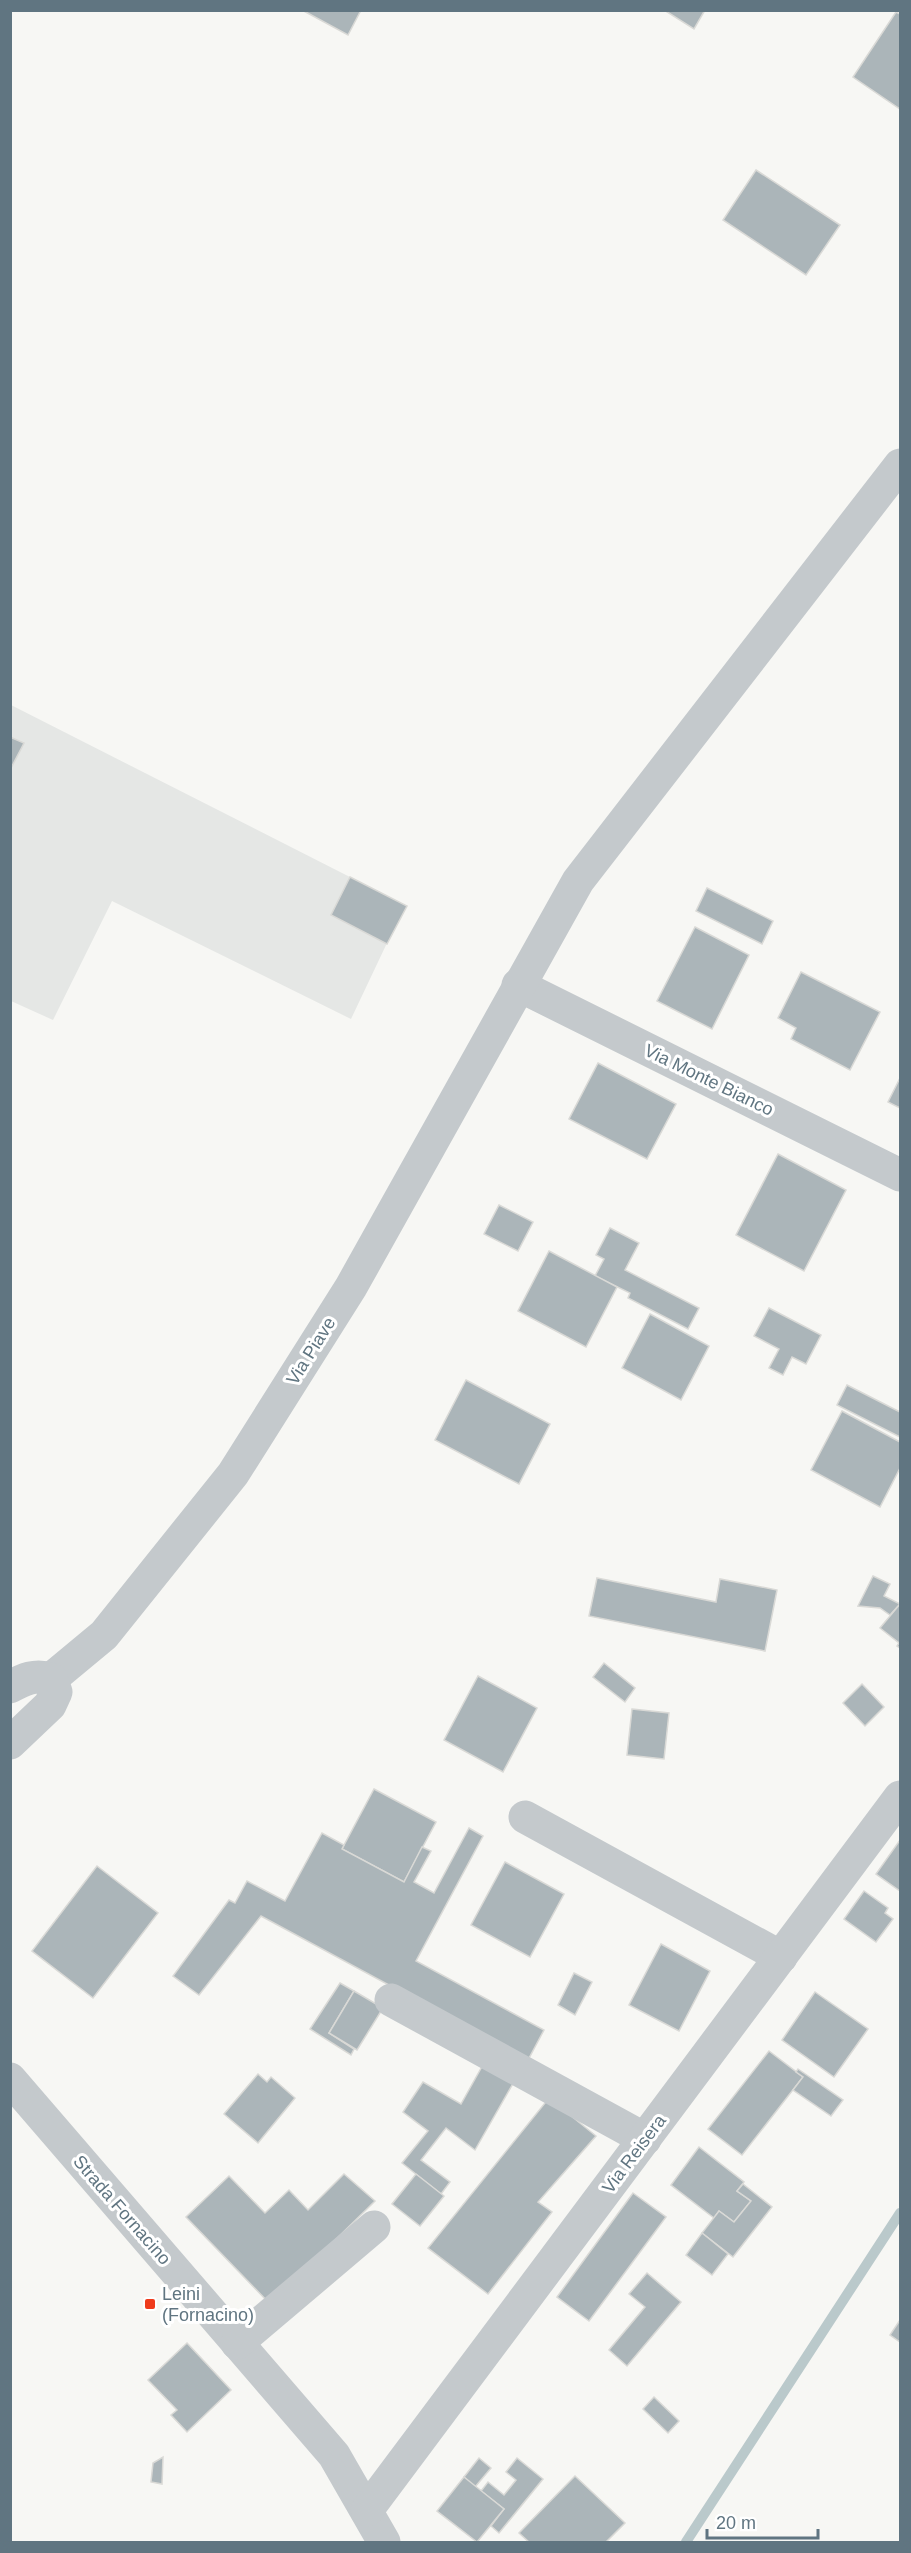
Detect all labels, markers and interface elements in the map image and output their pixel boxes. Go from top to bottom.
street label: Via Monte Bianco [641,1040,777,1120]
street label: Via Piave [282,1314,340,1388]
street label: Via Reisera [598,2110,670,2197]
street label: Strada Fornacino [69,2151,175,2269]
place label: Leini (Fornacino) [162,2284,254,2325]
marker: Leini (Fornacino) [143,2297,157,2311]
scale bar [707,2502,818,2540]
text: 20 m [716,2513,756,2533]

